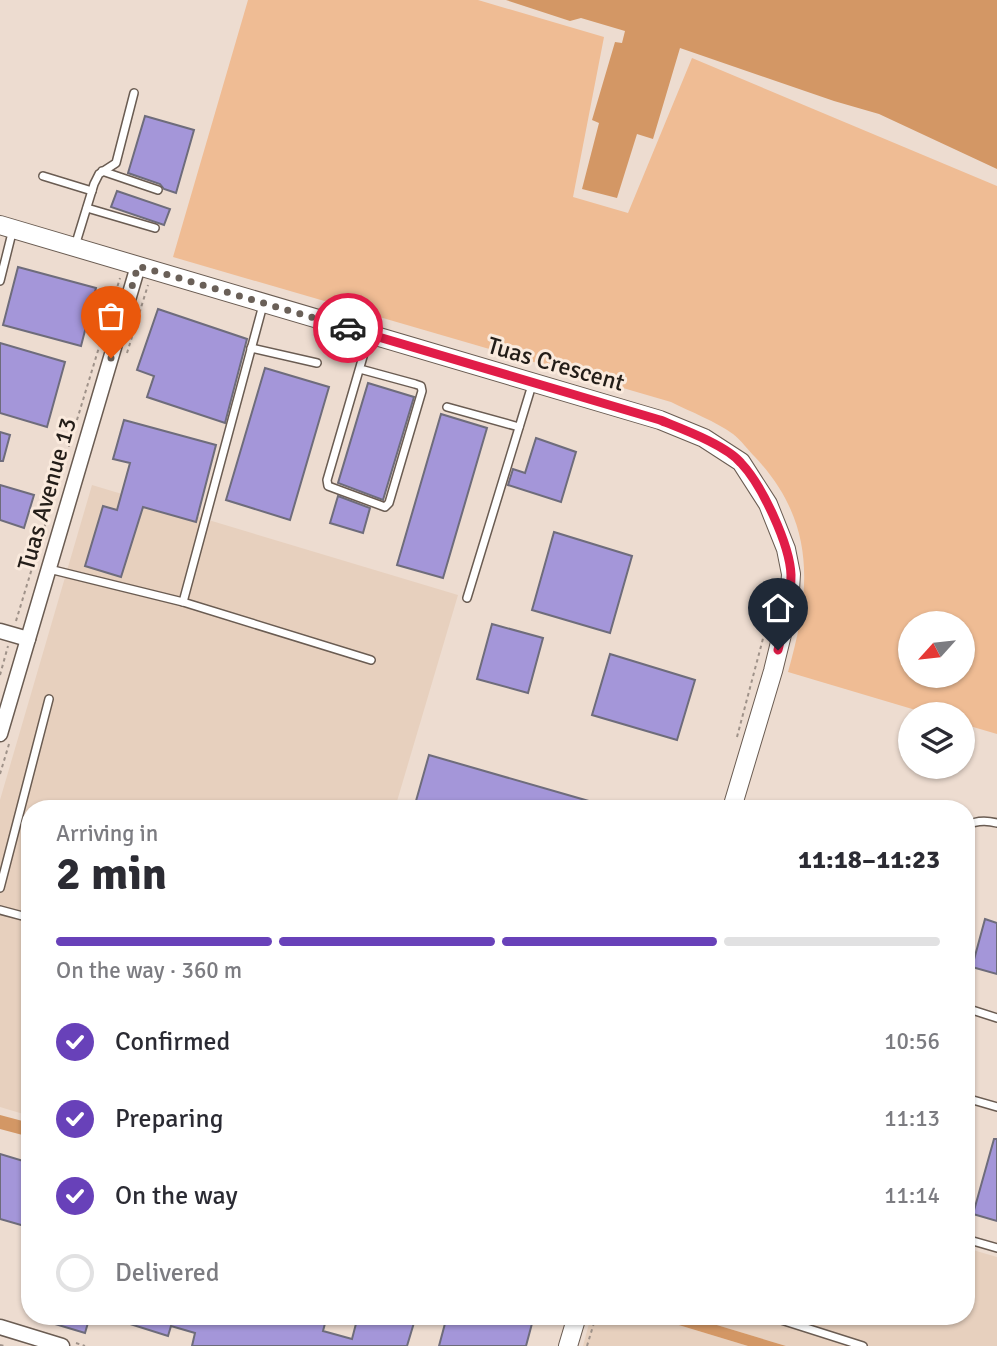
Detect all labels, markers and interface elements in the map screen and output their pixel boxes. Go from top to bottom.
pin [81,286,141,358]
courier [313,293,383,363]
icon: bag [92,297,130,335]
icon: car [329,309,367,347]
street label: Tuas Crescent [484,330,628,398]
street label: Tuas Avenue 13 [11,414,83,574]
pin [748,578,808,650]
icon: home [759,589,797,627]
north arrow [898,611,975,688]
map controls [898,611,975,779]
button: layers [898,702,975,779]
text: Arriving in [56,819,158,848]
text: 11:18–11:23 [798,844,940,876]
text: 2 min [56,846,167,902]
text: On the way · 360 m [56,956,242,985]
icon: check [56,1023,94,1061]
text: Confirmed [115,1026,230,1058]
text: 10:56 [884,1027,940,1056]
icon: check [56,1100,94,1138]
text: Preparing [115,1103,223,1135]
text: 11:13 [884,1104,940,1133]
icon: check [56,1177,94,1215]
text: On the way [115,1180,238,1212]
text: 11:14 [884,1181,940,1210]
text: Delivered [115,1257,220,1289]

